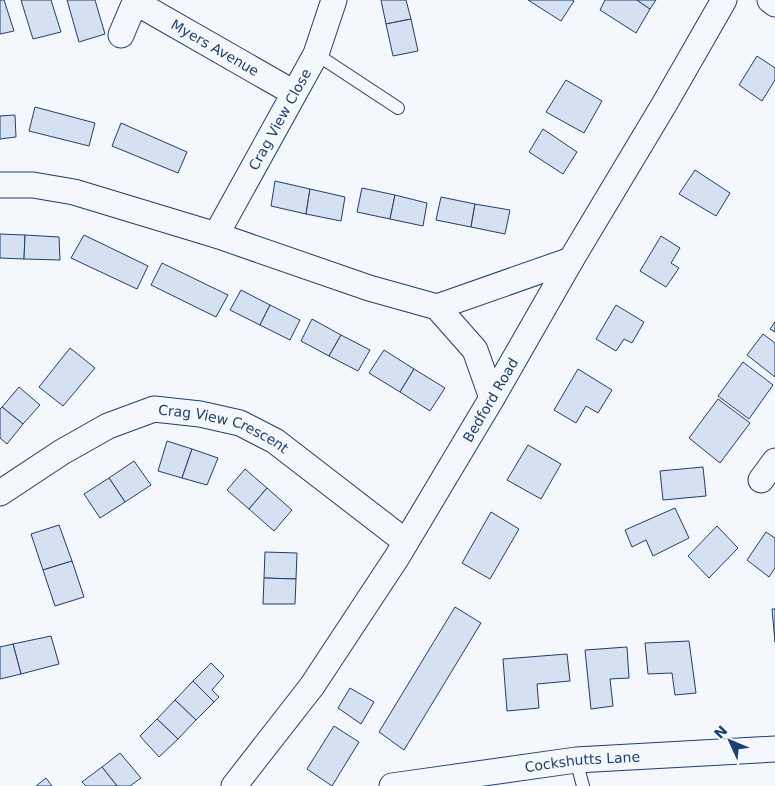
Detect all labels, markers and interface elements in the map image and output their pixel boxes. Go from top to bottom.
street label: Myers Avenue [168,16,262,79]
street label: Crag View Close [245,66,314,173]
street label: Bedford Road [460,355,521,445]
street label: Crag View Crescent [157,402,292,457]
north arrow [705,716,755,766]
text: N [711,722,730,742]
street label: Cockshutts Lane [524,748,640,775]

